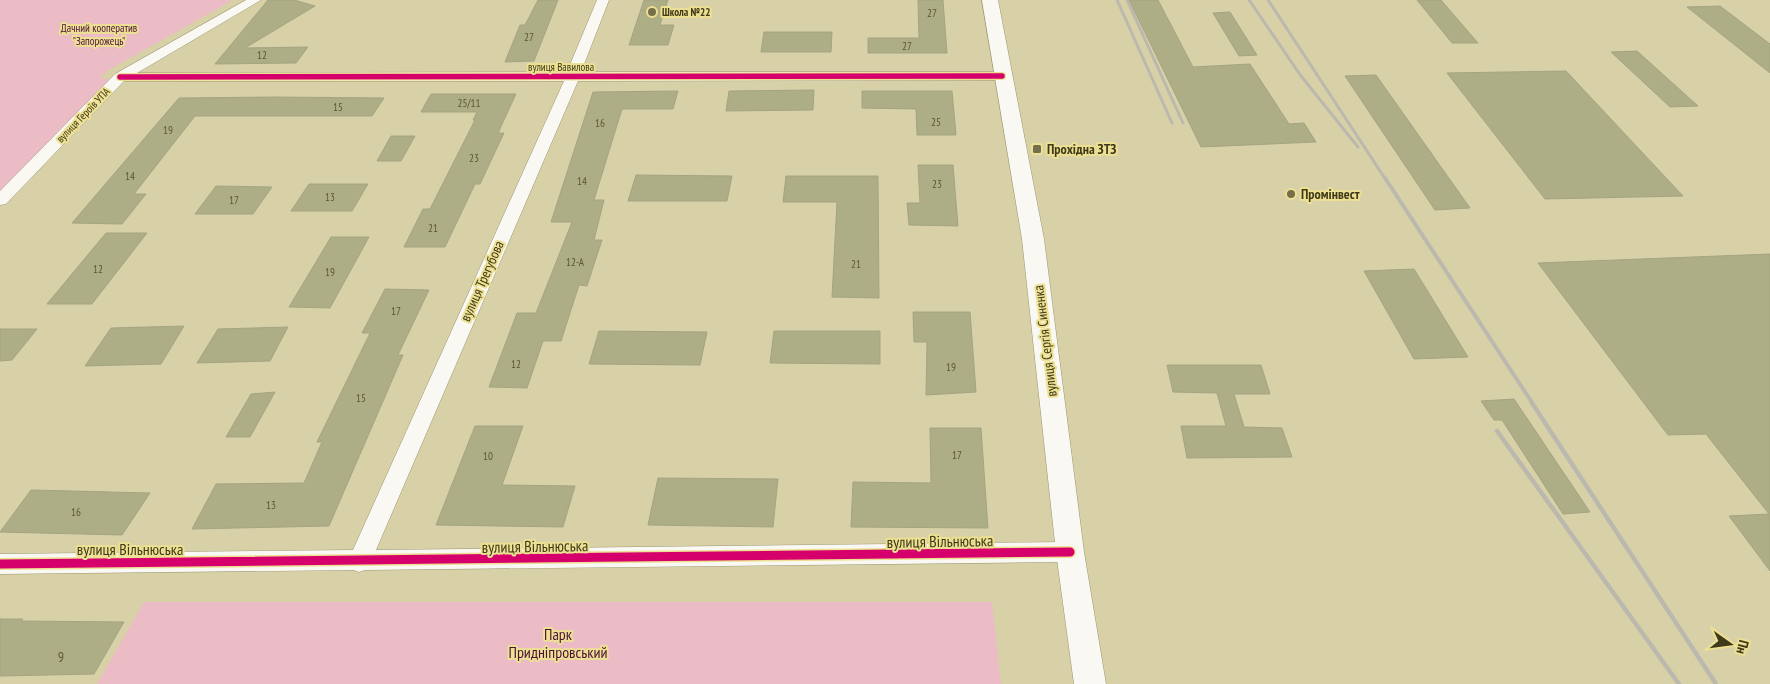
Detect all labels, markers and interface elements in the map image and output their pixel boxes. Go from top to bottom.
place label: Школа №22 [662,5,711,19]
marker: Школа №22 [646,6,658,18]
house number: 27 [927,6,937,20]
park label: Дачний кооператив "Запорожець" [61,21,138,48]
house number: 27 [524,30,534,44]
house number: 27 [902,39,912,53]
house number: 12 [257,48,267,62]
street label: вулиця Вавилова [528,60,594,74]
street label: вулиця Героїв УПА [53,84,113,145]
house number: 25/11 [457,96,481,110]
house number: 15 [333,100,343,114]
house number: 25 [931,115,941,129]
house number: 16 [595,116,605,130]
house number: 19 [163,123,173,137]
place label: Прохідна ЗТЗ [1047,140,1116,158]
marker: Прохідна ЗТЗ [1031,143,1043,155]
house number: 23 [469,151,479,165]
house number: 14 [125,169,135,183]
house number: 14 [577,174,587,188]
house number: 23 [932,177,942,191]
place label: Промінвест [1301,185,1360,203]
marker: Промінвест [1285,188,1297,200]
house number: 13 [325,190,335,204]
house number: 17 [229,193,239,207]
house number: 21 [428,221,438,235]
street label: вулиця Трегубова [456,238,508,324]
house number: 12-А [566,255,585,269]
house number: 21 [851,257,861,271]
house number: 12 [93,262,103,276]
house number: 19 [325,265,335,279]
street label: вулиця Сергія Синенка [1029,284,1061,398]
house number: 17 [391,304,401,318]
house number: 12 [511,357,521,371]
house number: 19 [946,360,956,374]
house number: 15 [356,391,366,405]
house number: 17 [952,448,962,462]
house number: 10 [483,449,493,463]
house number: 13 [266,498,276,512]
house number: 16 [71,505,81,519]
street label: вулиця Вільнюська [887,530,993,552]
street label: вулиця Вільнюська [482,535,588,557]
street label: вулиця Вільнюська [77,539,183,559]
north arrow [1705,619,1755,669]
park label: Парк Придніпровський [508,624,608,662]
text: Пн [1732,638,1753,656]
house number: 9 [58,648,64,666]

